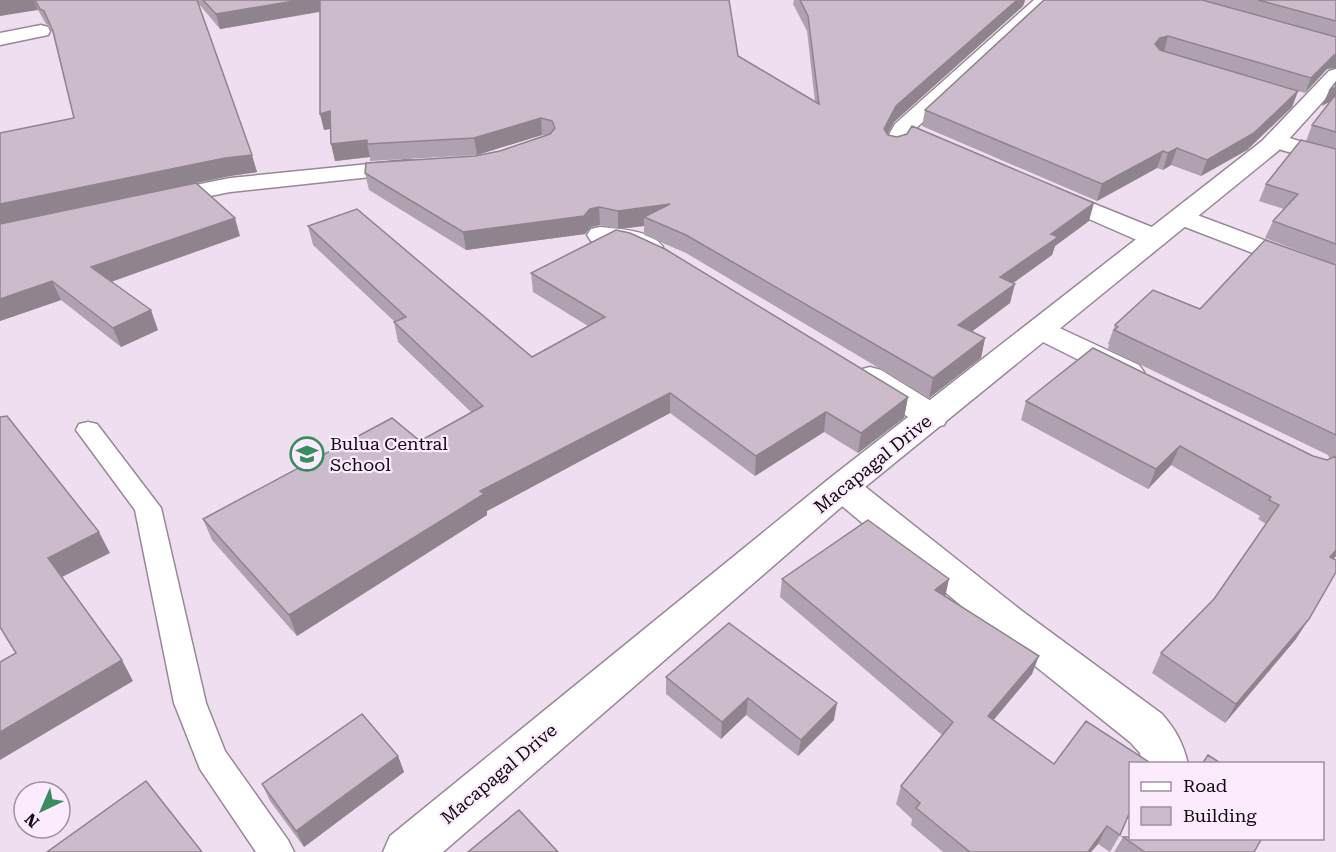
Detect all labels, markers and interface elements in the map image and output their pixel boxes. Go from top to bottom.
street label: Macapagal Drive [810,410,936,517]
place label: Bulua Central School [330,433,448,475]
school or university icon: Bulua Central School [289,436,325,472]
street label: Macapagal Drive [437,719,561,828]
legend [1129,762,1324,840]
text: Road [1183,775,1228,796]
north arrow [12,780,72,840]
text: Building [1183,805,1257,826]
text: N [21,809,43,832]

